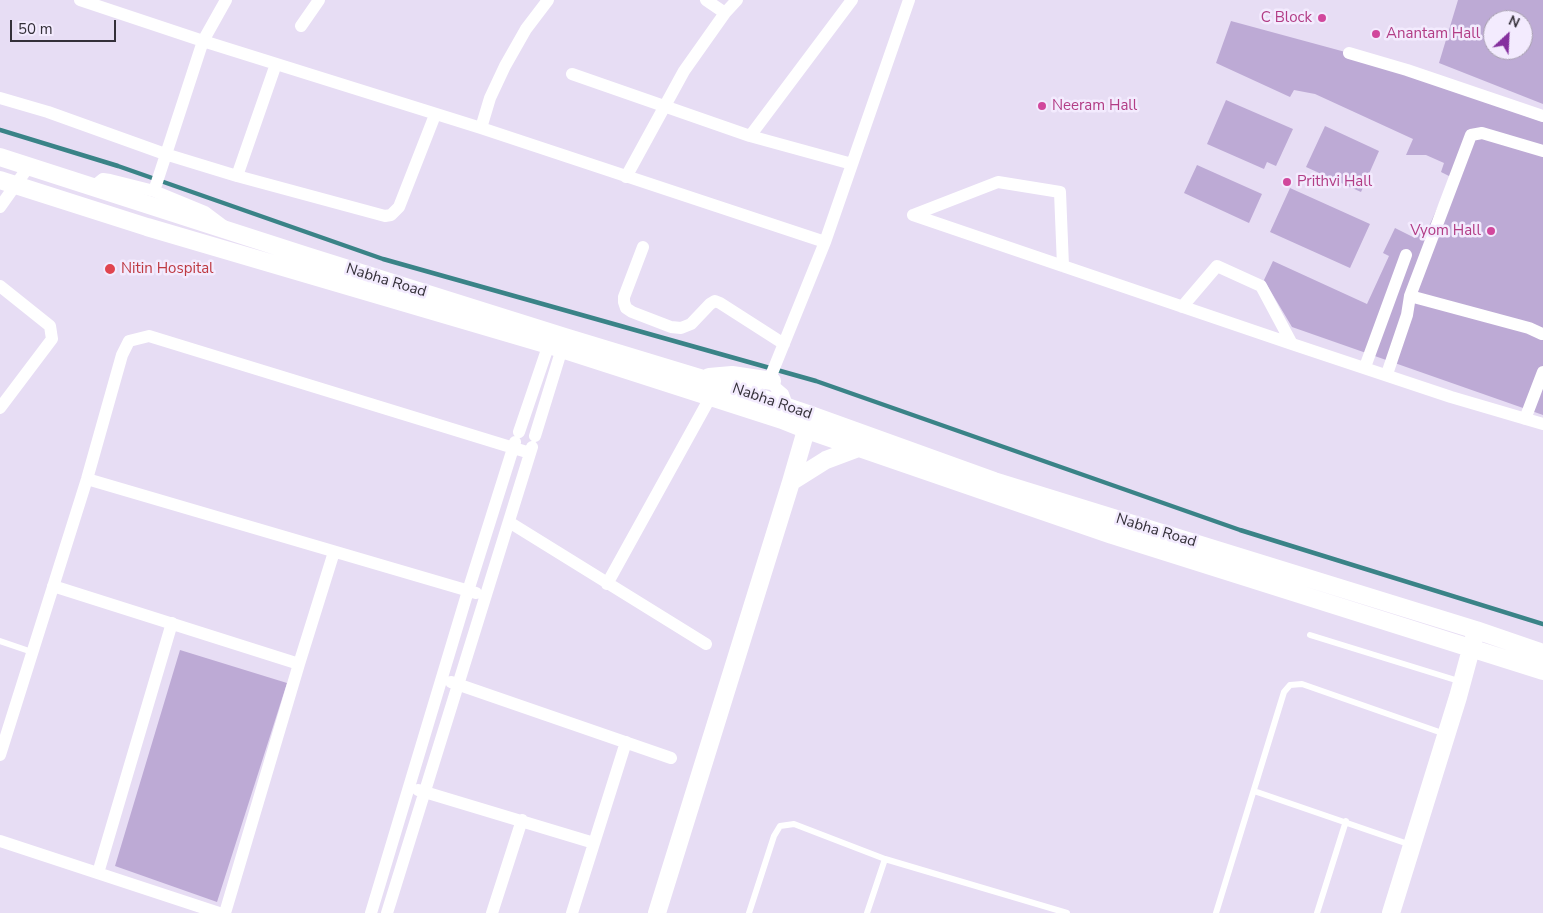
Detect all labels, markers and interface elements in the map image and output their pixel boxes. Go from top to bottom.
place label: C Block [1261,9,1312,27]
scale bar [12,10,119,42]
north arrow [1483,10,1533,60]
text: N [1505,11,1523,33]
marker: C Block [1316,12,1328,24]
text: 50 m [18,19,53,39]
place label: Anantam Hall [1386,25,1480,43]
marker: Anantam Hall [1370,28,1382,40]
place label: Neeram Hall [1052,97,1137,115]
marker: Neeram Hall [1036,100,1048,112]
place label: Prithvi Hall [1297,173,1372,191]
marker: Prithvi Hall [1281,176,1293,188]
place label: Vyom Hall [1410,222,1481,240]
marker: Vyom Hall [1485,225,1497,237]
place label: Nitin Hospital [121,260,214,278]
street label: Nabha Road [344,260,428,302]
marker: Nitin Hospital [103,262,117,276]
street label: Nabha Road [730,380,814,424]
street label: Nabha Road [1114,510,1198,552]

